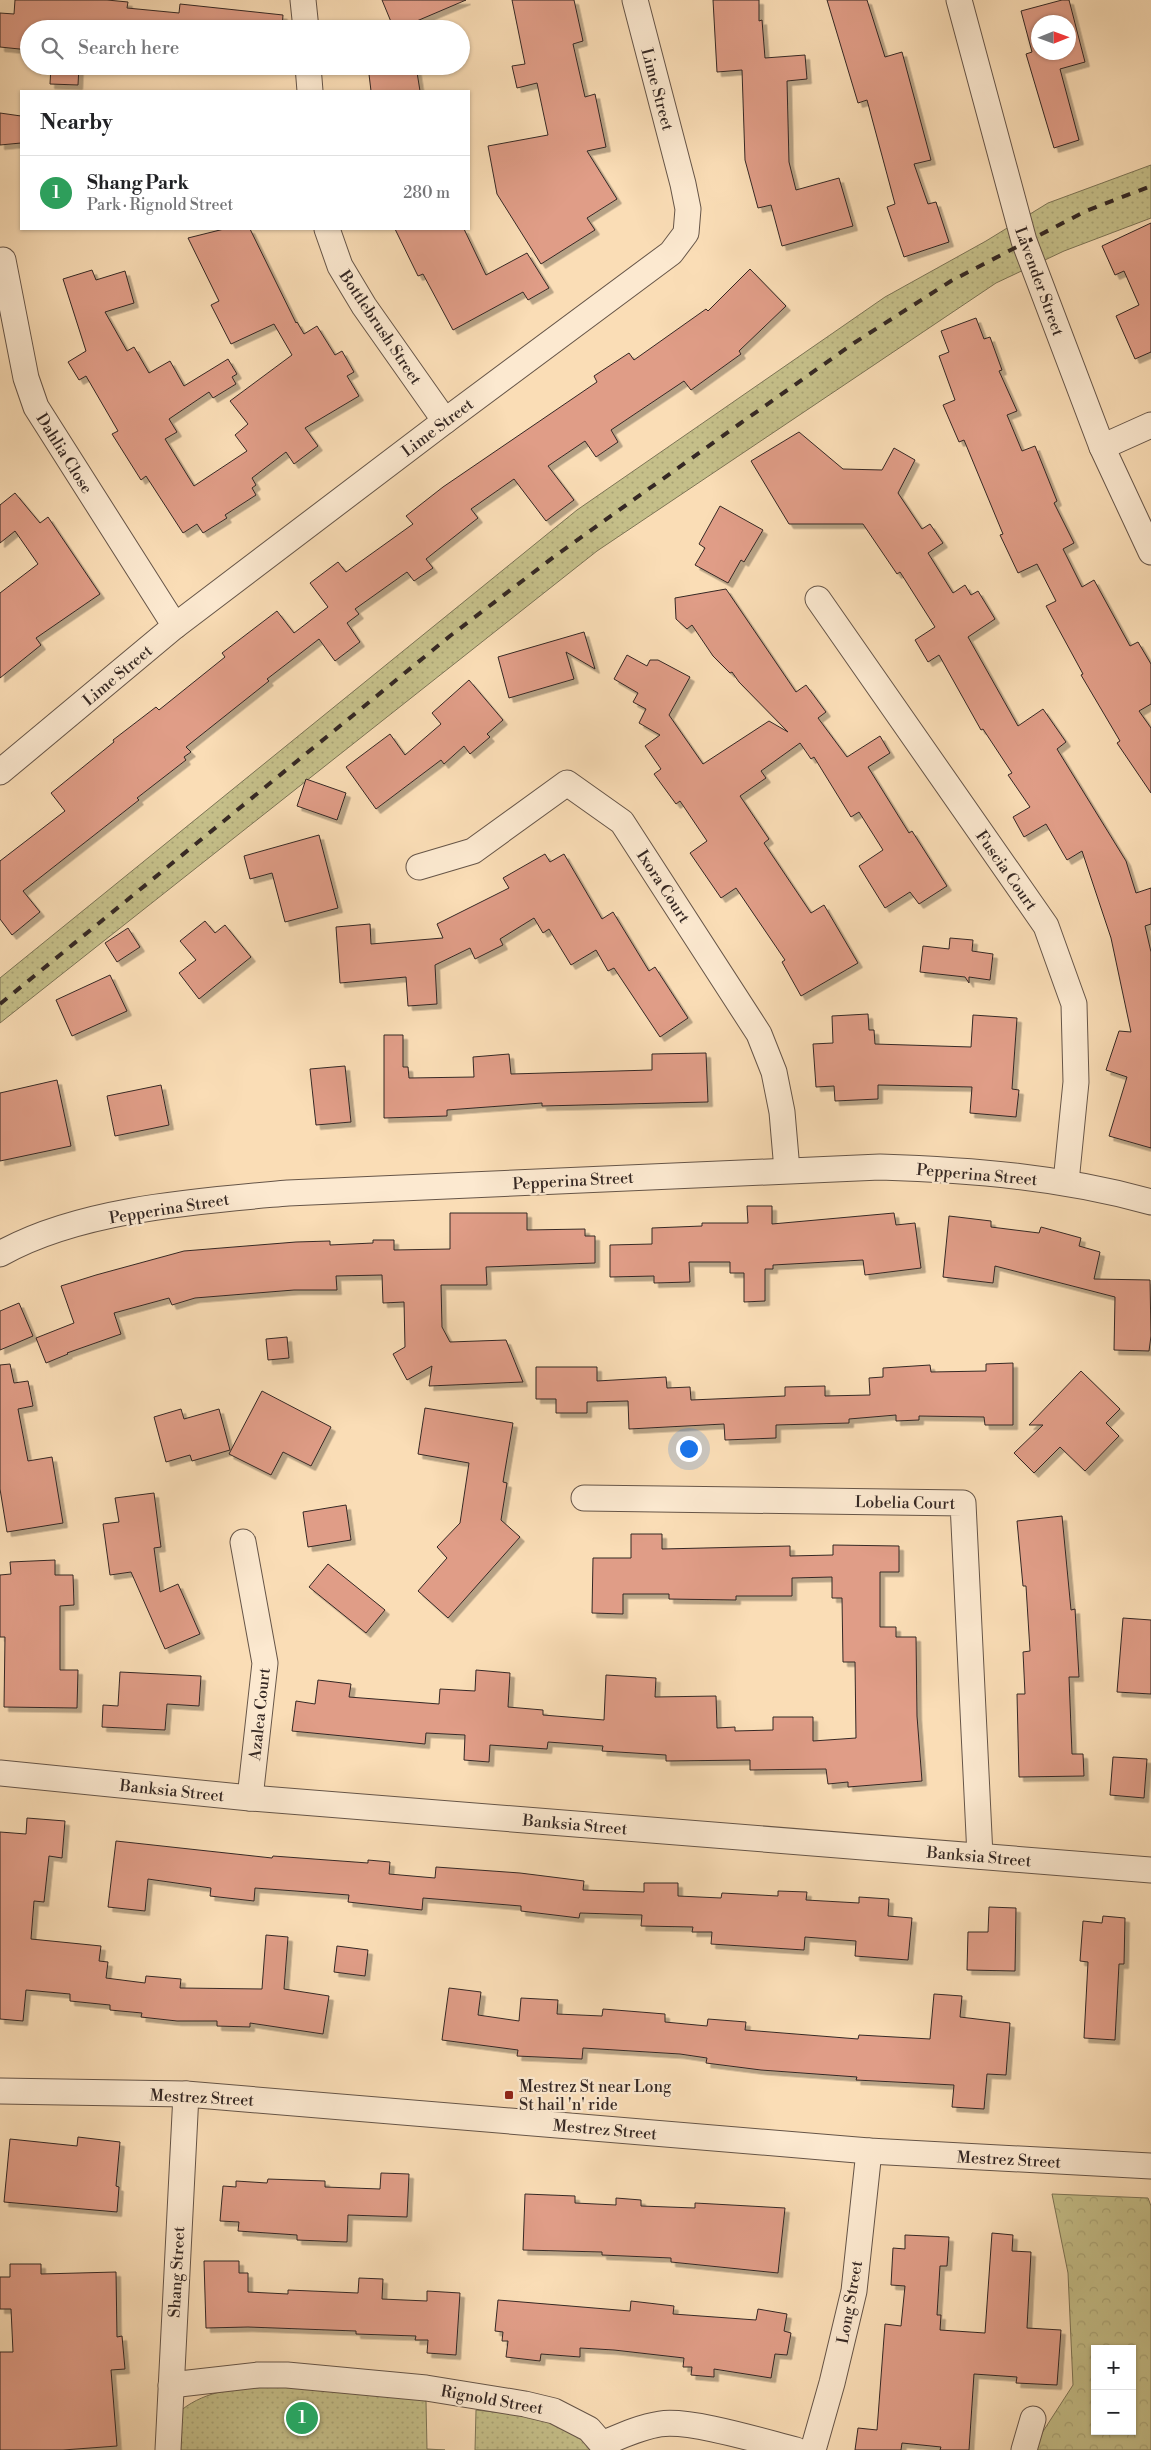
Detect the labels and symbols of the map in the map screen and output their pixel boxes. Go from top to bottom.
north arrow [1031,15,1076,60]
street label: Lime Street [636,46,678,133]
street label: Lavender Street [1010,224,1068,339]
street label: Bottlebrush Street [334,266,426,389]
street label: Lime Street [398,394,478,461]
street label: Dahlia Close [31,410,97,498]
street label: Lime Street [79,641,157,711]
street label: Fuscia Court [971,827,1041,915]
street label: Ixora Court [632,846,694,927]
street label: Pepperina Street [916,1160,1039,1190]
street label: Pepperina Street [512,1168,635,1194]
street label: Pepperina Street [108,1190,231,1228]
your location [676,1436,702,1462]
street label: Lobelia Court [855,1492,956,1514]
street label: Azalea Court [245,1666,275,1762]
street label: Banksia Street [118,1775,225,1806]
street label: Banksia Street [521,1810,628,1840]
street label: Banksia Street [925,1842,1032,1872]
place label: Mestrez St near Long St hail 'n' ride [519,2077,672,2115]
street label: Mestrez Street [149,2085,255,2111]
marker: Mestrez St near Long St hail 'n' ride [503,2089,515,2101]
street label: Mestrez Street [552,2115,658,2145]
street label: Mestrez Street [956,2147,1062,2173]
street label: Shang Street [165,2226,189,2318]
street label: Long Street [833,2259,867,2345]
street label: Rignold Street [439,2381,545,2419]
pin: 1 [286,2399,318,2437]

